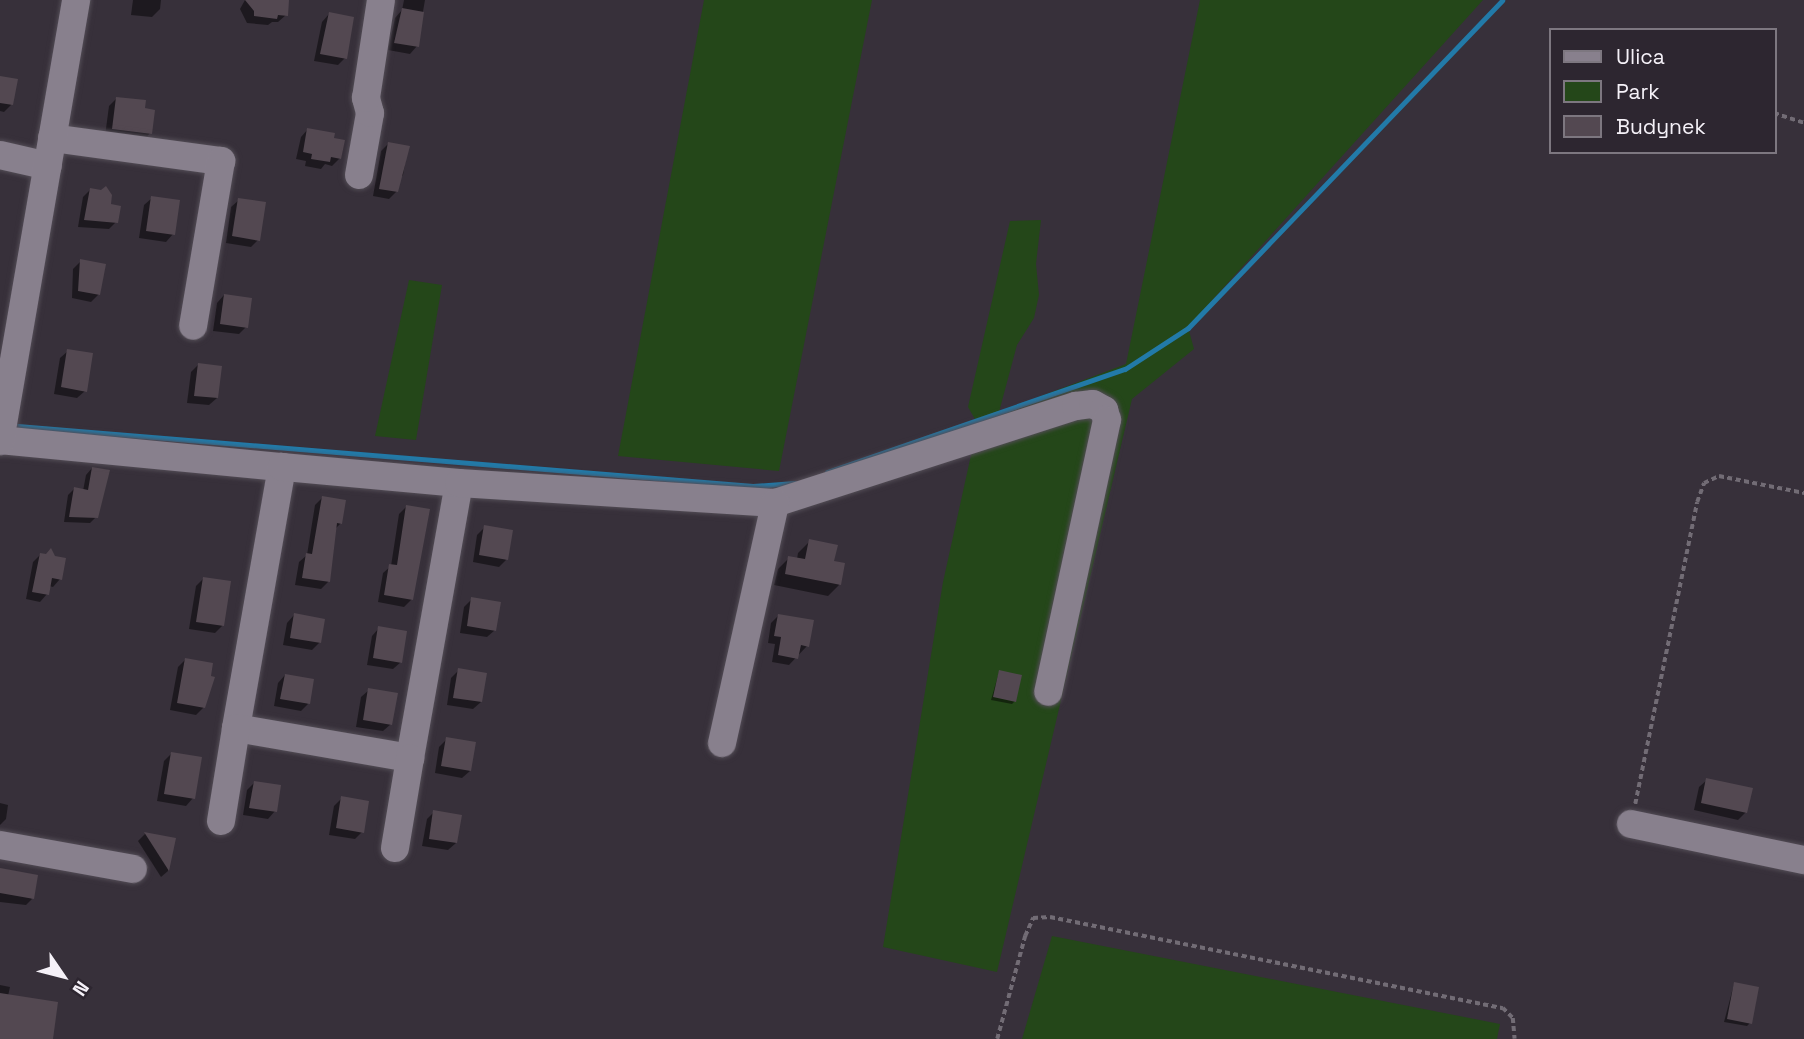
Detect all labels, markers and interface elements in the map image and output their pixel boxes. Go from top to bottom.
legend [1548,28,1776,154]
text: Ulica [1616,43,1665,70]
text: Park [1616,78,1660,105]
text: Budynek [1616,113,1706,140]
north arrow [28,941,98,1011]
text: N [67,976,95,1001]

